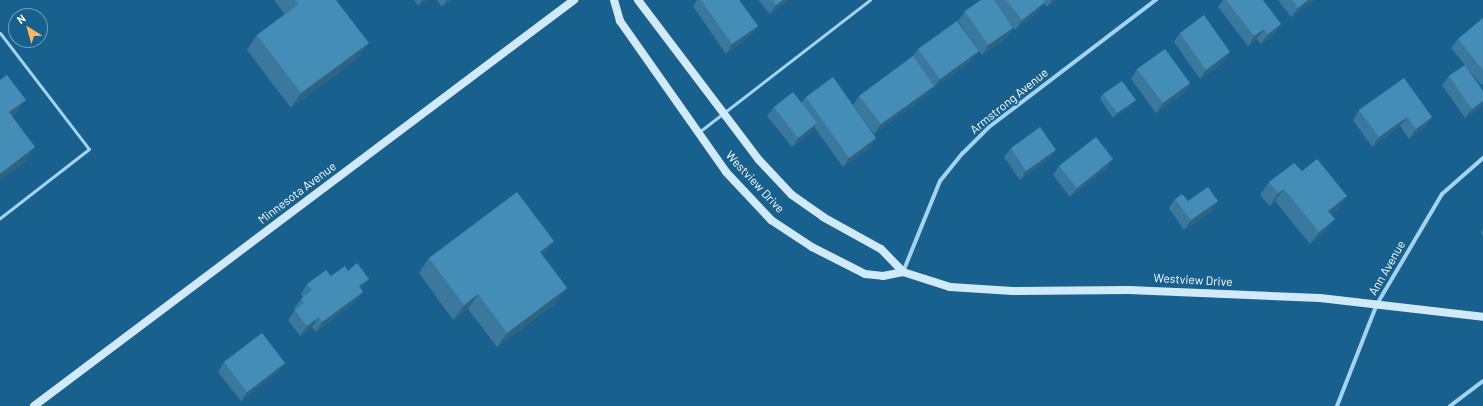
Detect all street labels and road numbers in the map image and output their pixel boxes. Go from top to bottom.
street label: Armstrong Avenue [967,65,1051,137]
street label: Westview Drive [723,148,787,216]
street label: Minnesota Avenue [255,159,339,227]
street label: Ann Avenue [1366,238,1408,298]
street label: Westview Drive [1153,271,1233,289]

